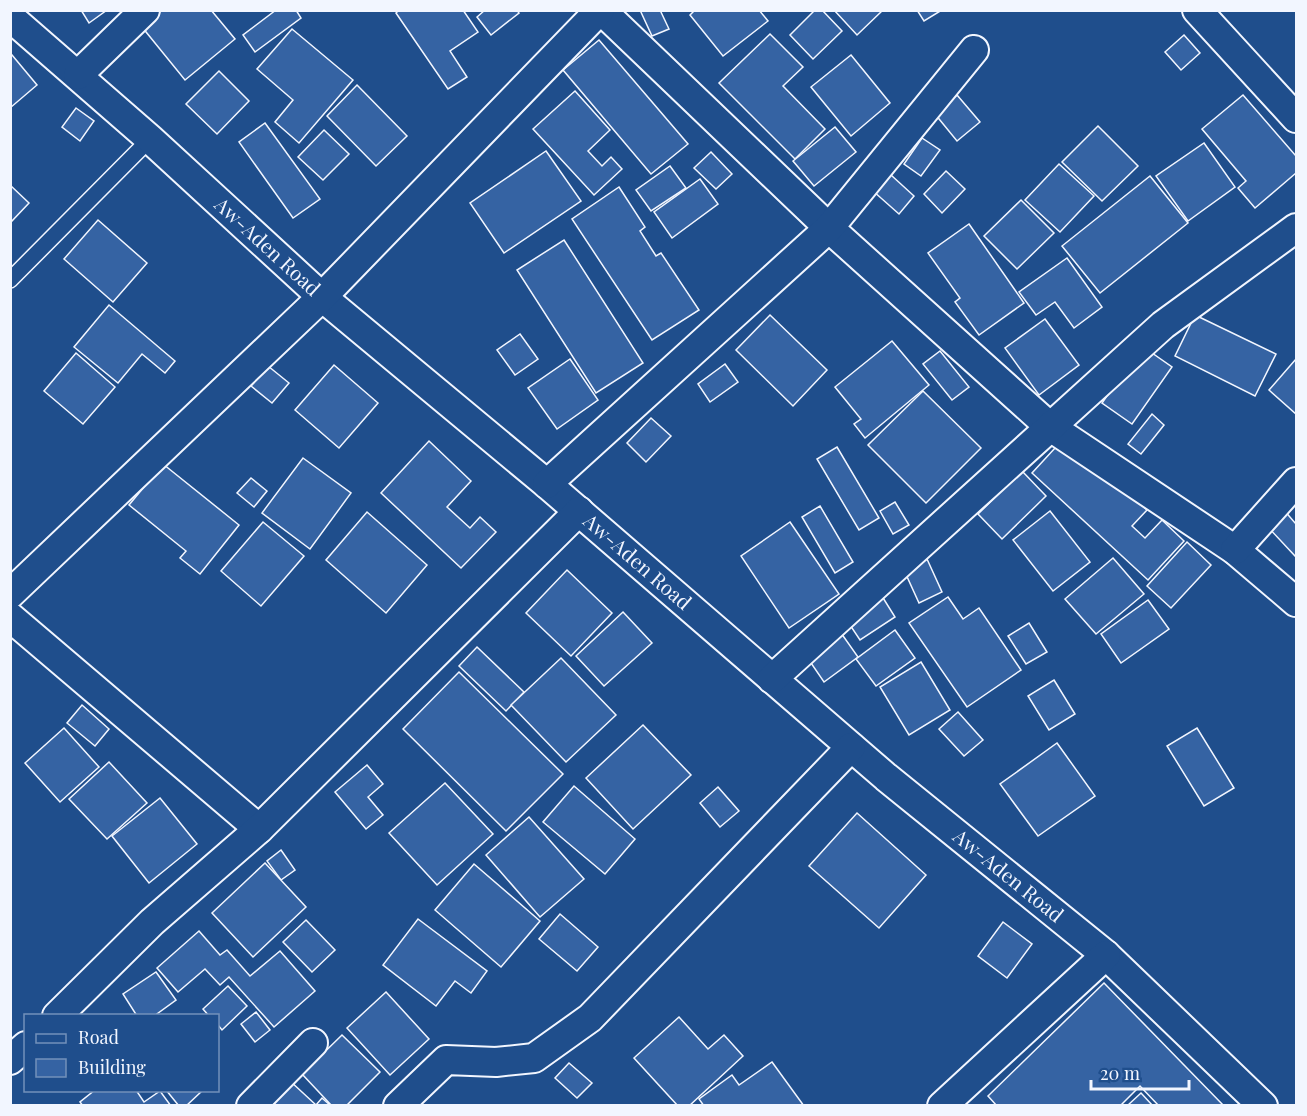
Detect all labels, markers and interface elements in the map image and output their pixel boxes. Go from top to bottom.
street label: Aw-Aden Road [209,190,327,301]
street label: Aw-Aden Road [578,506,698,615]
street label: Aw-Aden Road [948,821,1070,928]
legend [24,1014,219,1092]
text: Road [78,1025,119,1049]
scale bar [1091,1053,1188,1091]
text: Building [78,1055,146,1079]
text: 20 m [1100,1061,1140,1085]

